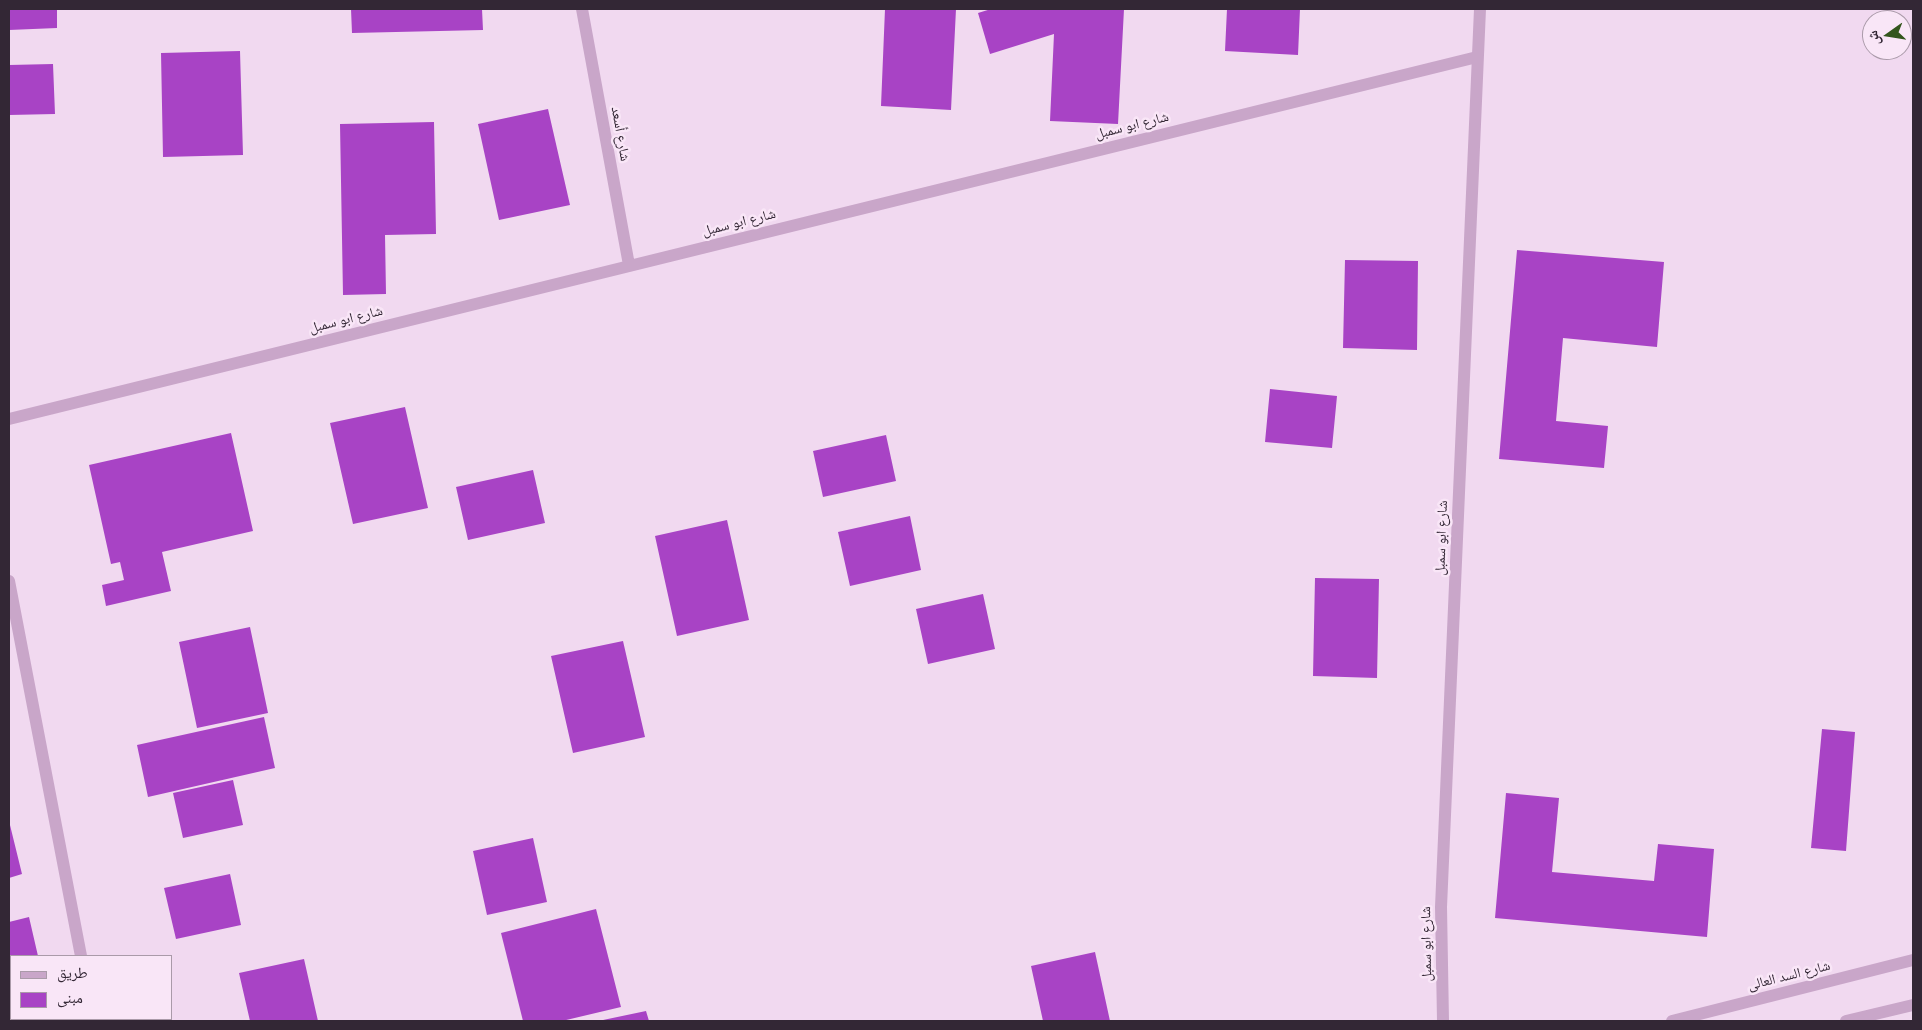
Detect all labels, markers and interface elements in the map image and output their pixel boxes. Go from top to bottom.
north arrow [1862,10,1912,60]
text: ش [1863,29,1884,47]
street label: شارع أسعد [607,105,633,163]
street label: شارع ابو سمبل [1094,109,1170,143]
street label: شارع ابو سمبل [701,206,777,240]
street label: شارع ابو سمبل [308,303,384,337]
street label: شارع ابو سمبل [1432,500,1452,576]
street label: شارع ابو سمبل [1418,906,1436,982]
legend [10,955,172,1020]
street label: شارع السد العالى [1746,958,1832,994]
text: طريق [57,963,88,983]
text: مبنى [57,988,83,1008]

